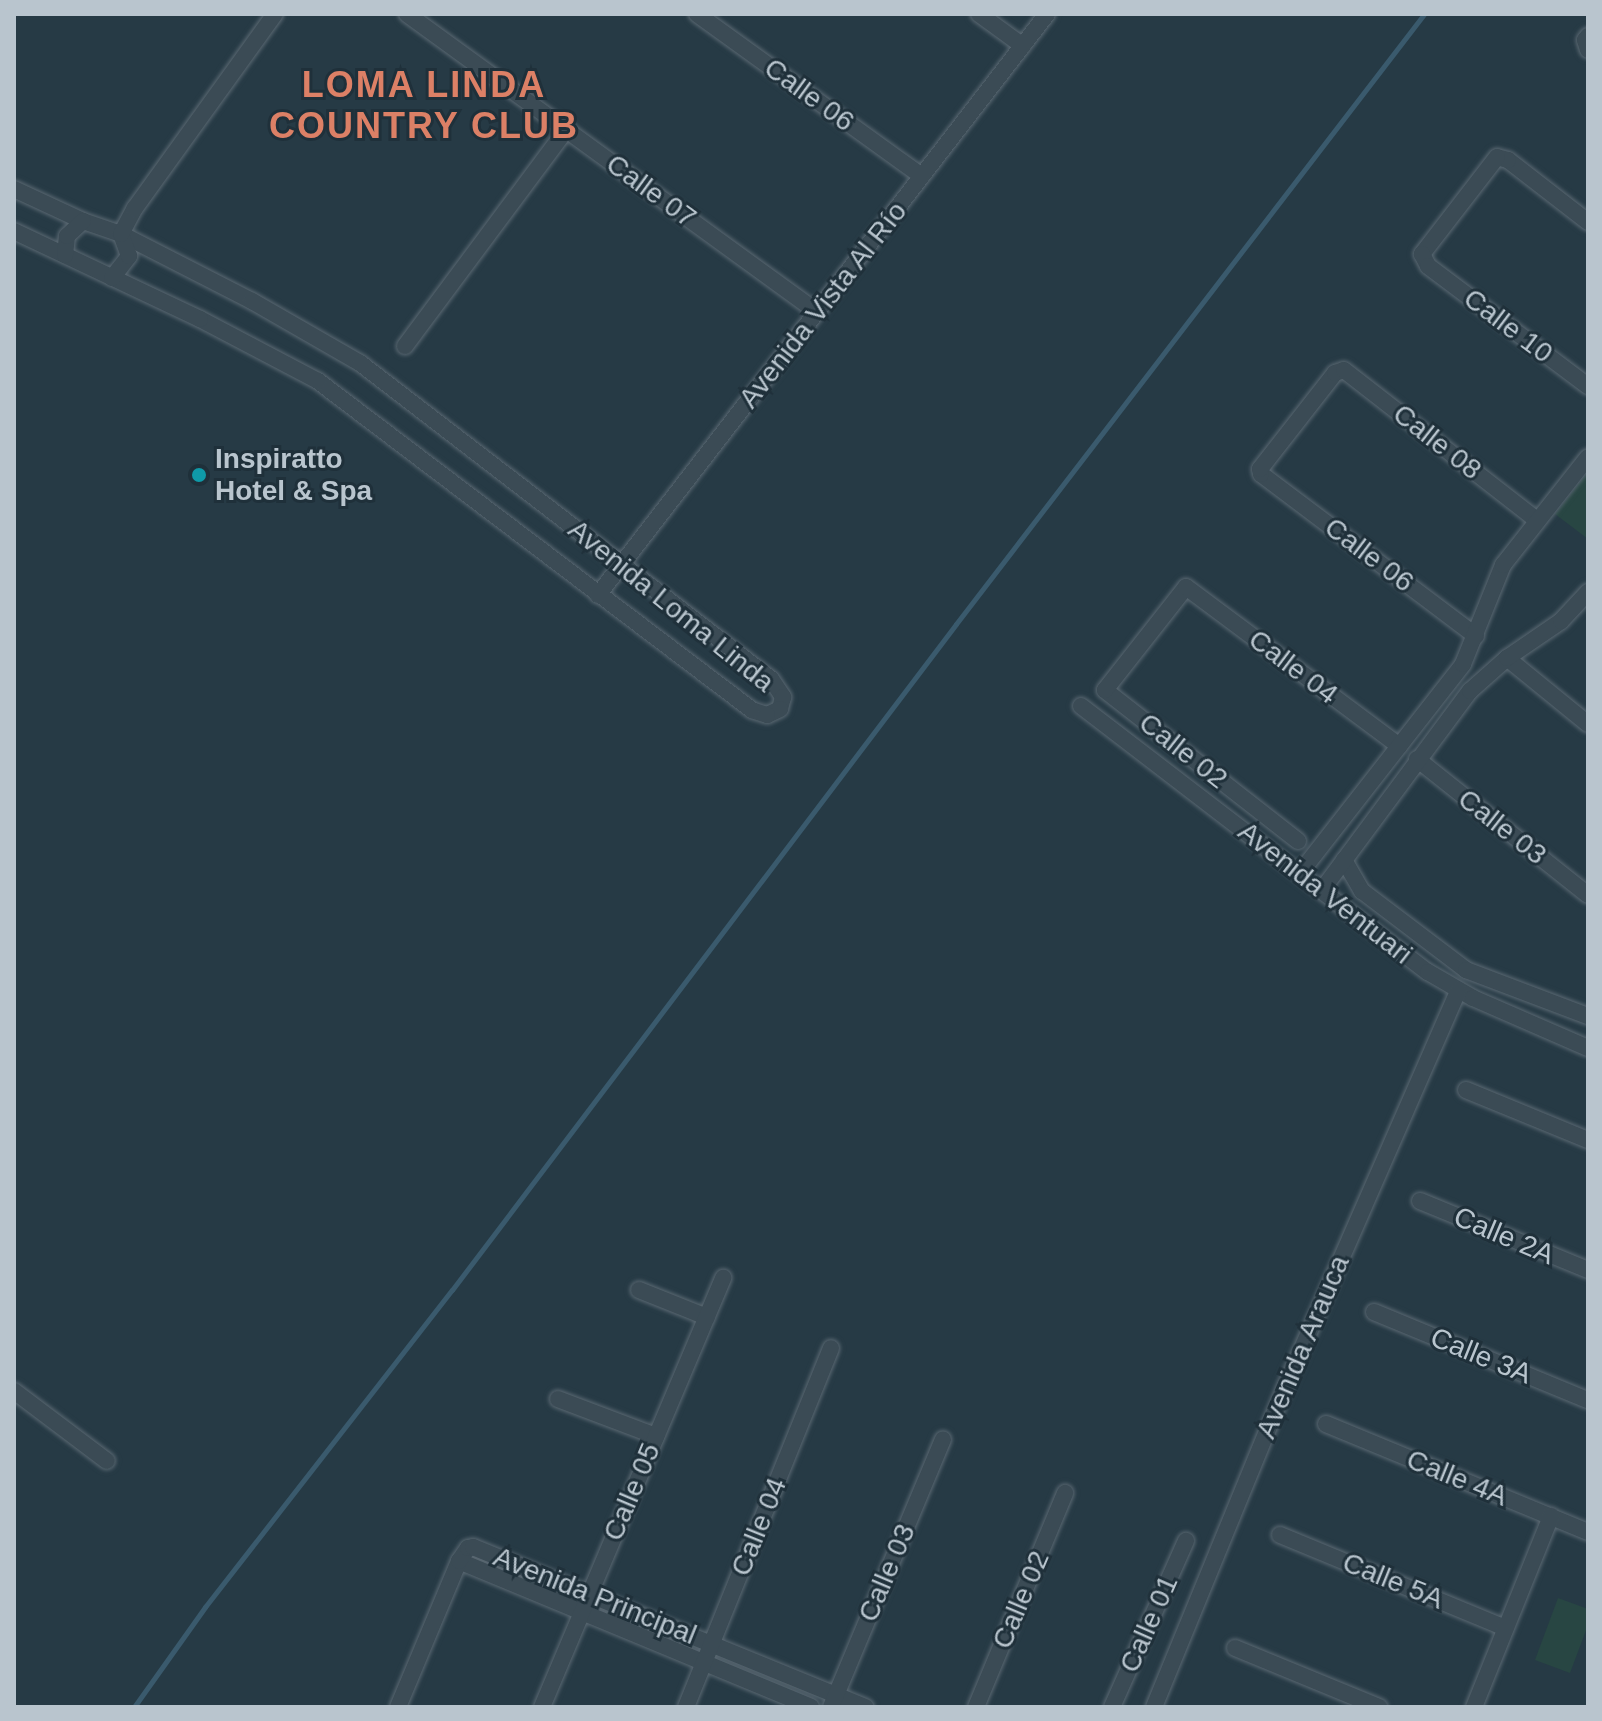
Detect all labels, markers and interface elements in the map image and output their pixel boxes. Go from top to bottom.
street label: Calle 06 [758,51,860,139]
district label: LOMA LINDA COUNTRY CLUB [269,62,579,147]
street label: Calle 07 [600,147,702,235]
street label: Avenida Vista Al Río [732,194,914,416]
street label: Calle 10 [1457,282,1559,370]
street label: Calle 08 [1386,397,1488,487]
place label: Inspiratto Hotel & Spa [215,442,372,508]
marker: Inspiratto Hotel & Spa [190,466,208,484]
street label: Calle 06 [1318,511,1420,599]
street label: Avenida Loma Linda [561,513,781,699]
street label: Calle 04 [1242,623,1344,711]
street label: Calle 02 [1132,706,1234,796]
street label: Calle 03 [1451,782,1553,872]
street label: Avenida Ventuari [1231,815,1419,971]
street label: Calle 2A [1449,1200,1559,1272]
street label: Avenida Arauca [1249,1250,1357,1444]
street label: Calle 3A [1426,1321,1536,1391]
street label: Calle 05 [596,1438,668,1546]
street label: Calle 4A [1402,1443,1512,1513]
street label: Calle 04 [724,1473,794,1581]
street label: Calle 03 [851,1519,923,1627]
street label: Avenida Principal [489,1540,701,1652]
street label: Calle 02 [985,1546,1057,1654]
street label: Calle 5A [1338,1546,1448,1616]
street label: Calle 01 [1113,1570,1185,1678]

